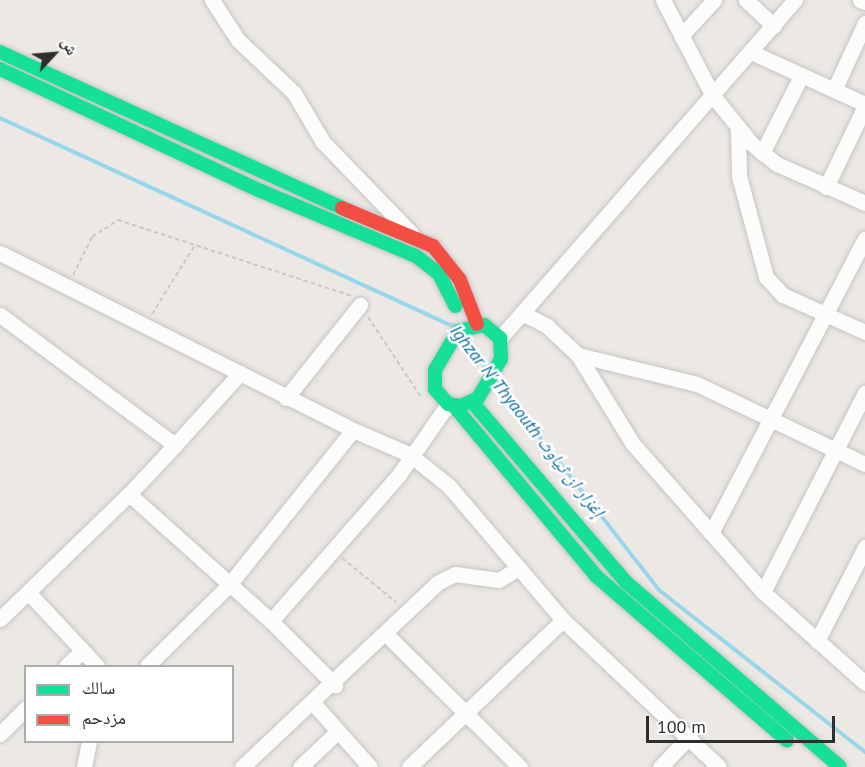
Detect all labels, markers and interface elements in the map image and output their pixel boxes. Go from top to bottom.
north arrow [24,24,84,84]
text: ش [57,34,83,58]
water label: Ighzar N' Thyaouth إغزار ان ثياوث [445,320,609,522]
legend [24,665,234,743]
text: سالك [82,676,115,699]
scale bar [649,704,838,742]
text: مزدحم [82,706,126,729]
text: 100 m [657,715,706,738]

